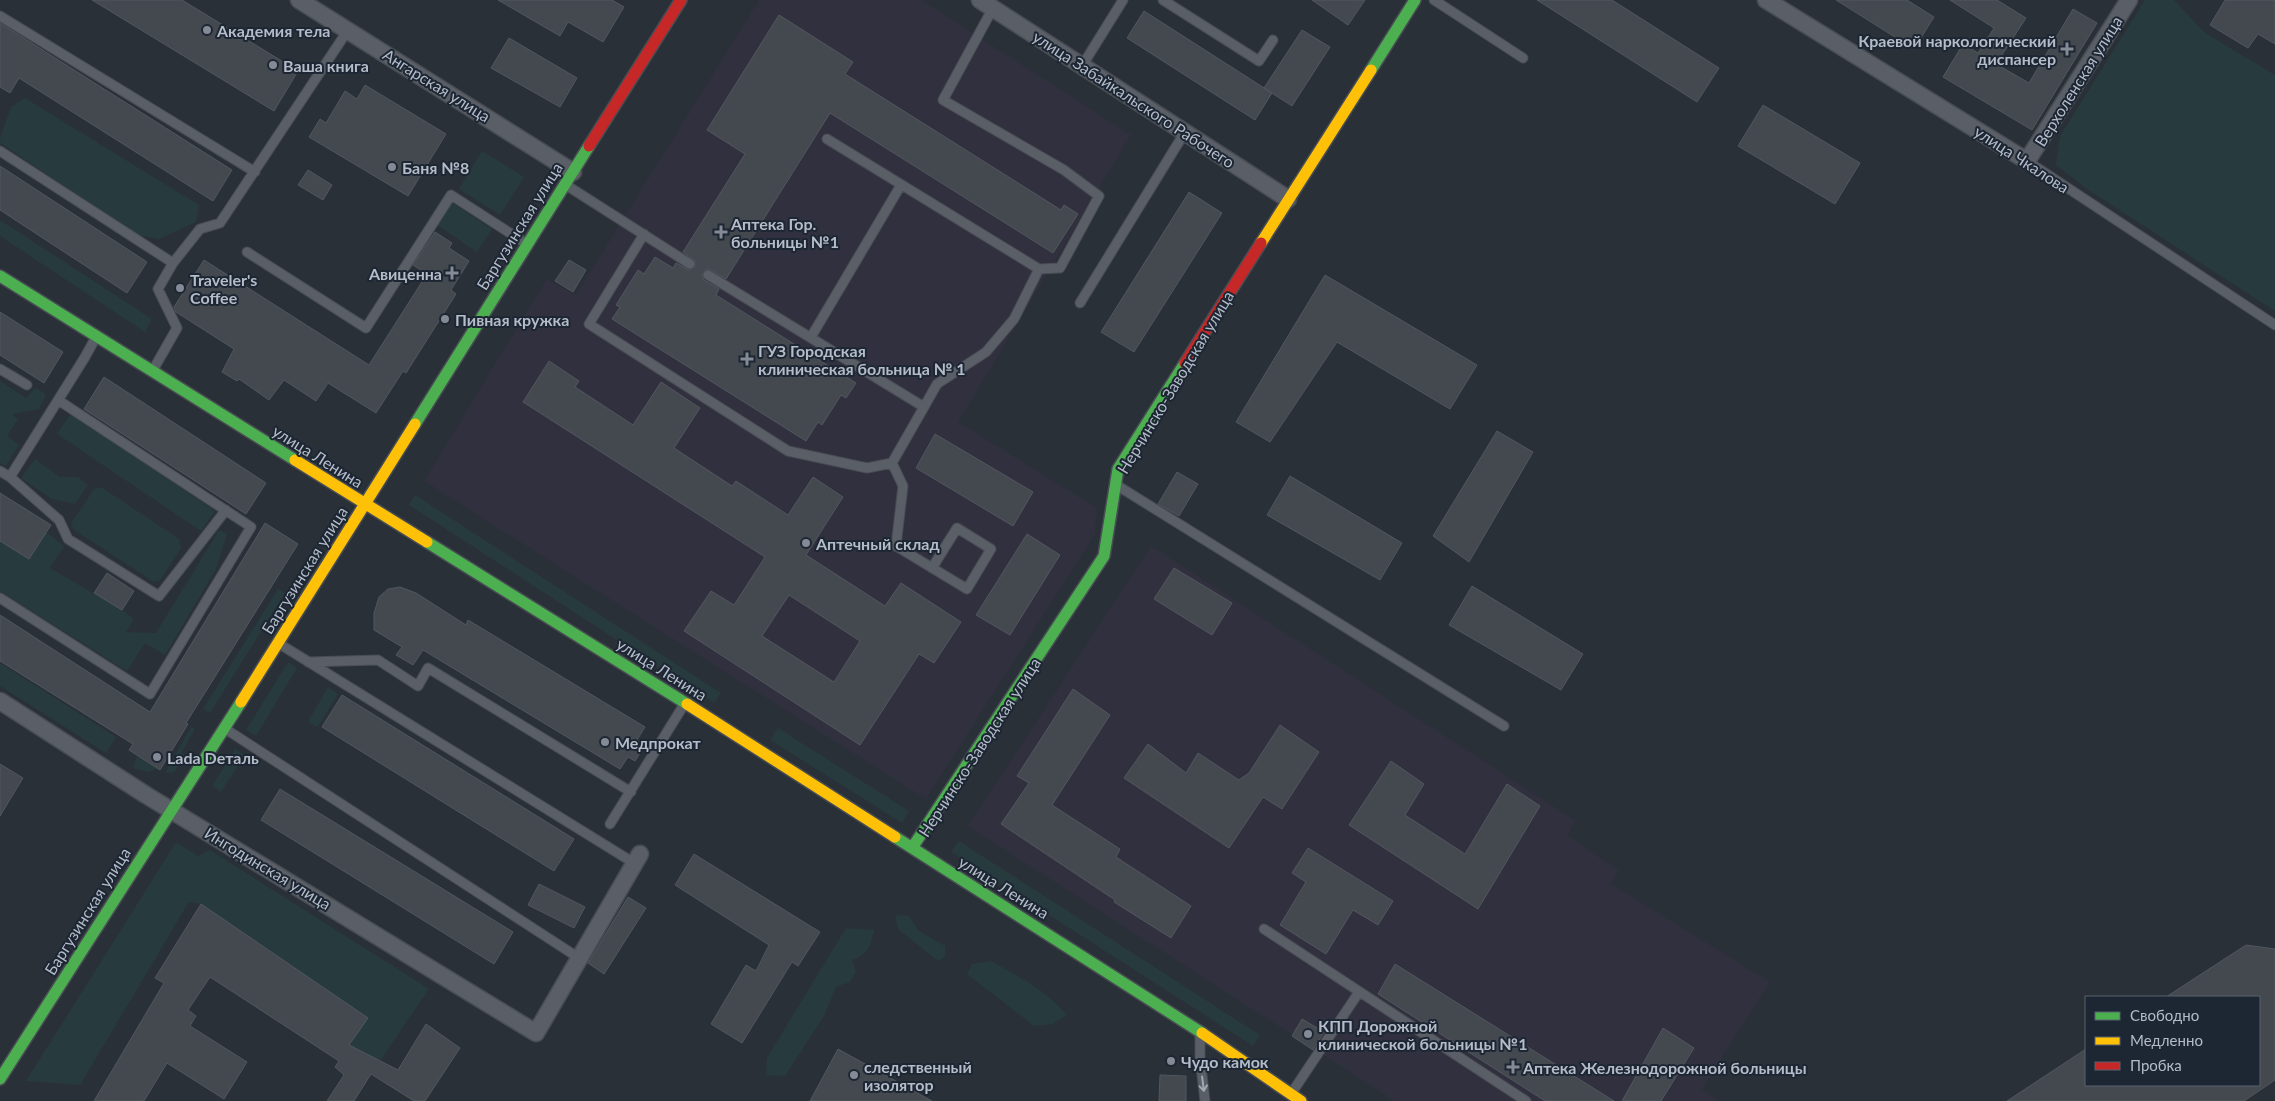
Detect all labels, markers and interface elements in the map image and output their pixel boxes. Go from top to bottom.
street label: Верхоленская улица [2030,12,2126,150]
place label: Академия тела [216,21,330,40]
marker: Академия тела [201,24,213,36]
street label: улица Забайкальского Рабочего [1030,27,1238,171]
place label: Краевой наркологический диспансер [1858,31,2056,68]
marker: Краевой наркологический диспансер [2060,42,2074,56]
street label: Ангарская улица [380,44,494,126]
place label: Ваша книга [283,56,369,75]
marker: Ваша книга [267,59,279,71]
street label: улица Чкалова [1971,121,2073,197]
place label: Баня №8 [402,158,469,177]
street label: Баргузинская улица [472,159,566,293]
marker: Баня №8 [386,161,398,173]
place label: Аптека Гор. больницы №1 [730,214,839,251]
marker: Аптека Гор. больницы №1 [715,226,727,238]
place label: Авиценна [368,264,442,283]
marker: Авиценна [446,267,458,279]
place label: Traveler's Coffee [190,270,257,307]
marker: Traveler's Coffee [174,282,186,294]
street label: Нерчинско-Заводская улица [1113,287,1237,477]
place label: Пивная кружка [455,310,569,329]
marker: Пивная кружка [439,313,451,325]
place label: ГУЗ Городская клиническая больница № 1 [758,341,966,378]
marker: ГУЗ Городская клиническая больница № 1 [740,352,754,366]
street label: улица Ленина [269,421,367,491]
street label: Баргузинская улица [257,503,351,637]
place label: Аптечный склад [815,534,940,553]
marker: Аптечный склад [800,537,812,549]
street label: улица Ленина [613,634,711,704]
street label: Нерчинско-Заводская улица [914,654,1044,840]
place label: Медпрокат [615,733,702,752]
marker: Медпрокат [599,736,611,748]
place label: Lada Dеталь [167,748,259,767]
marker: Lada Dеталь [151,751,163,763]
street label: Ингодинская улица [201,823,335,913]
street label: Баргузинская улица [40,844,134,978]
street label: улица Ленина [955,852,1053,922]
legend [2085,996,2260,1086]
text: Свободно [2130,1006,2199,1024]
place label: КПП Дорожной клинической больницы №1 [1318,1016,1527,1053]
marker: КПП Дорожной клинической больницы №1 [1302,1028,1314,1040]
text: Медленно [2130,1031,2203,1049]
place label: Чудо камок [1181,1052,1269,1071]
marker: Чудо камок [1165,1055,1177,1067]
text: Пробка [2130,1056,2182,1074]
place label: следственный изолятор [864,1057,972,1094]
place label: Аптека Железнодорожной больницы [1522,1058,1807,1077]
marker: Аптека Железнодорожной больницы [1507,1061,1519,1073]
marker: следственный изолятор [848,1069,860,1081]
one-way arrow [1198,1076,1208,1092]

